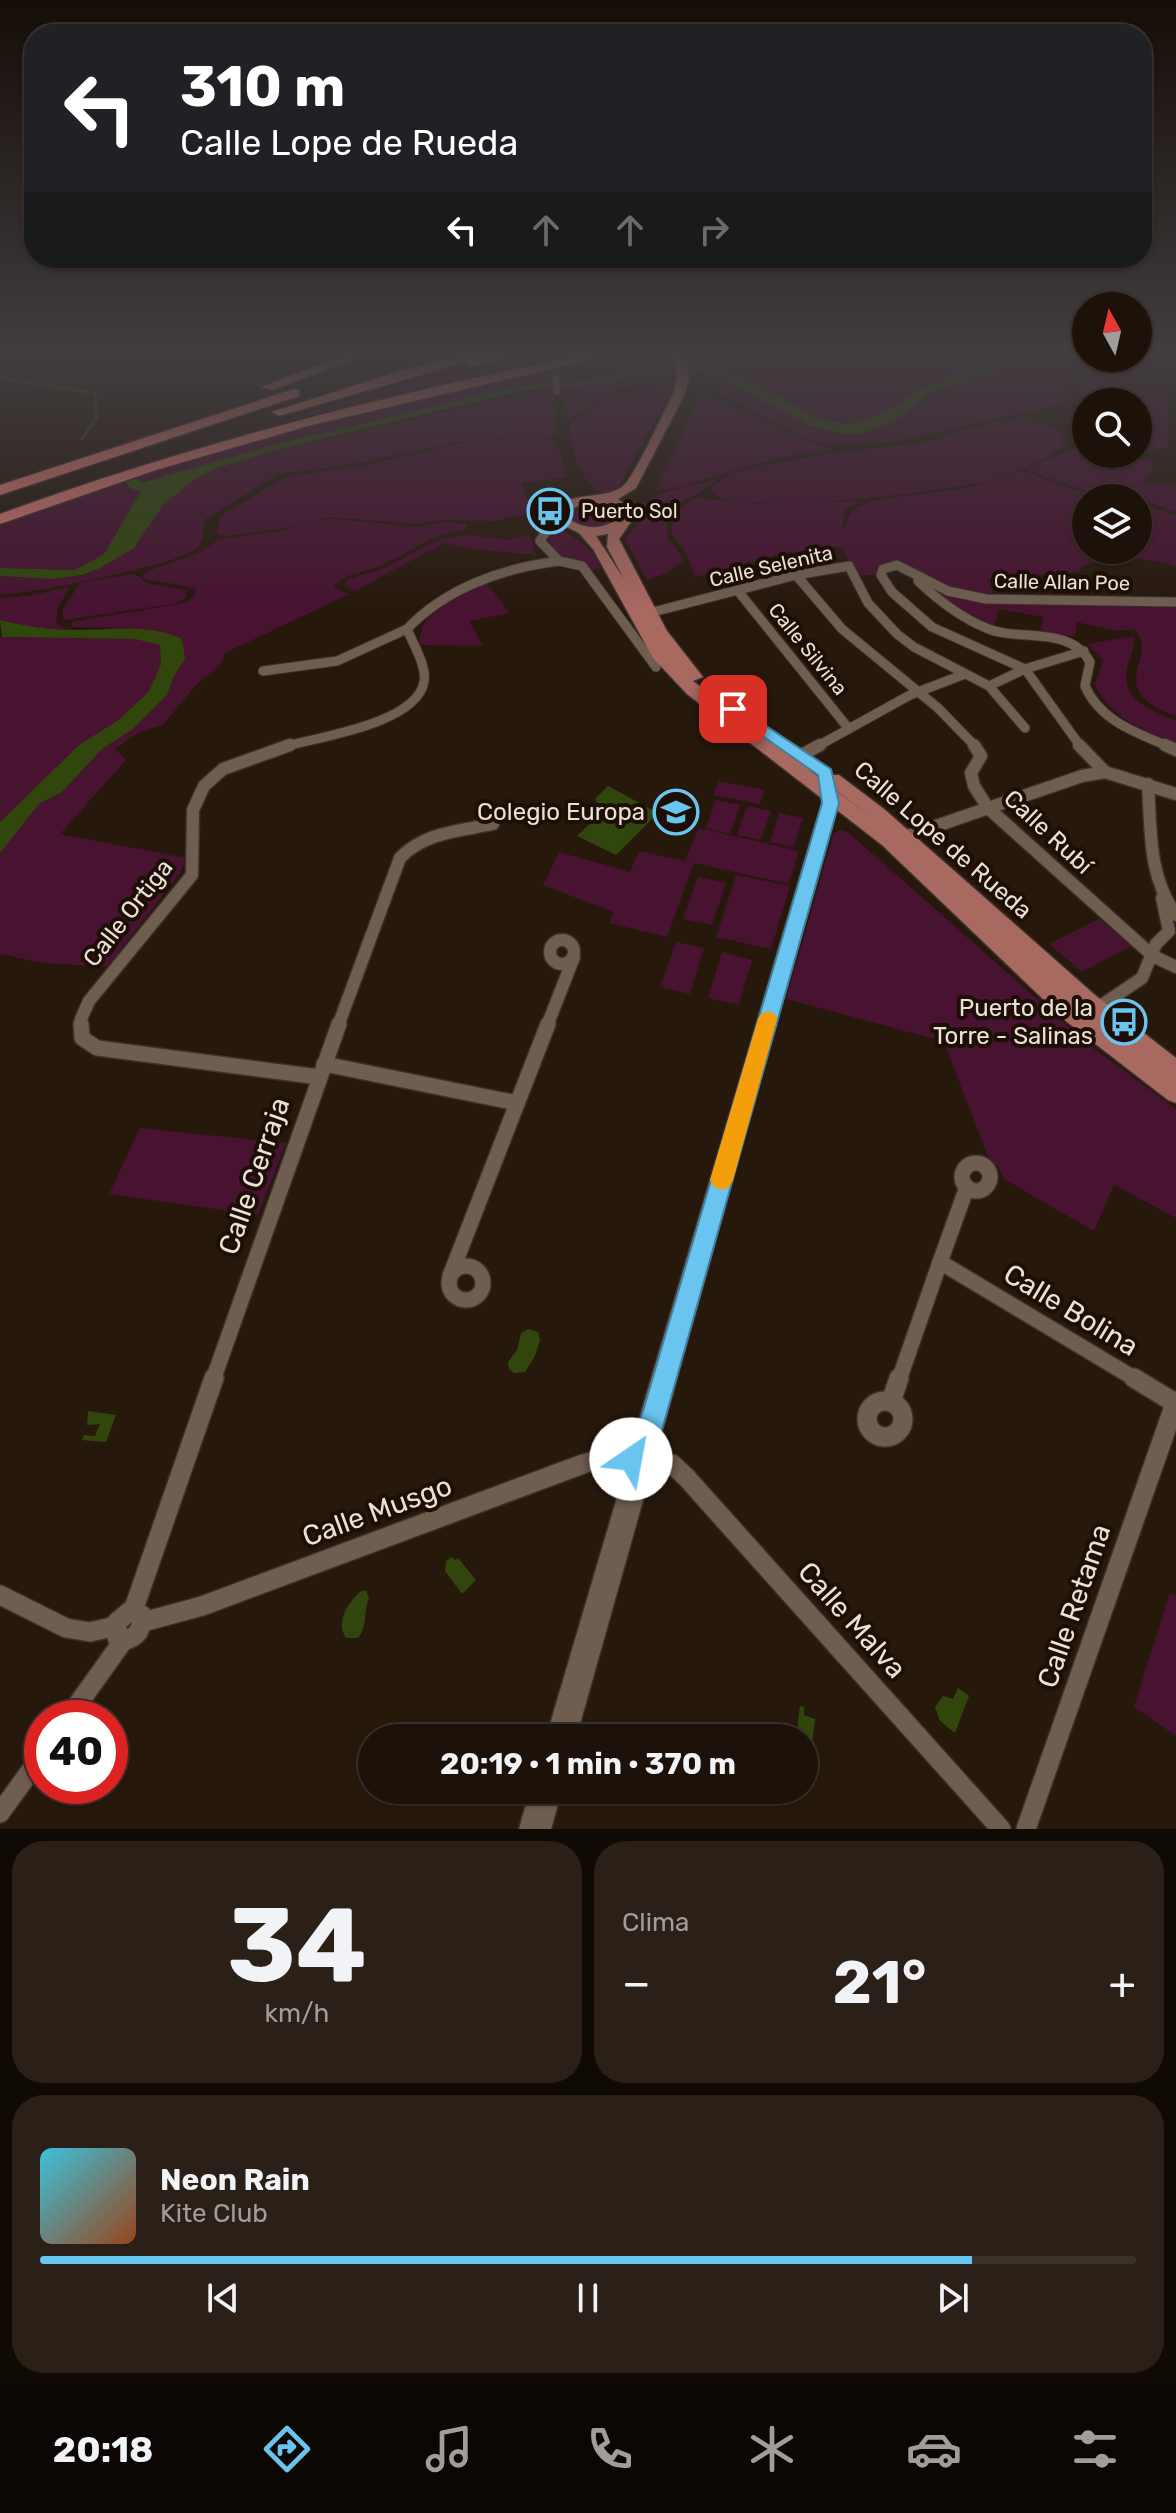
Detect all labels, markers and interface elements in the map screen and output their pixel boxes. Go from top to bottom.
text: 310 m [180,54,345,120]
icon: left [48,56,152,160]
text: Calle Lope de Rueda [180,121,518,164]
icon: left [440,208,484,252]
icon: ahead [524,208,568,252]
icon: ahead [608,208,652,252]
icon: right [692,208,736,252]
north arrow [1072,292,1152,372]
map controls [1072,292,1152,564]
button: search [1072,388,1152,468]
button: layers [1072,484,1152,564]
bus stop icon: Puerto Sol [526,487,574,535]
place label: Puerto Sol [581,499,678,523]
street label: Calle Selenita [707,540,835,592]
street label: Calle Allan Poe [994,569,1130,595]
street label: Calle Silvina [764,598,852,700]
pin [699,675,767,743]
icon: arrive [711,687,755,731]
street label: Calle Lope de Rueda [849,755,1037,925]
street label: Calle Rubí [998,784,1099,881]
school or university icon: Colegio Europa [652,788,700,836]
place label: Colegio Europa [477,798,645,826]
street label: Calle Ortiga [77,854,179,972]
place label: Puerto de la Torre - Salinas [933,994,1093,1050]
bus stop icon: Puerto de la Torre - Salinas [1100,998,1148,1046]
street label: Calle Cerraja [212,1093,296,1259]
street label: Calle Bolina [998,1257,1144,1363]
position arrow [589,1417,673,1501]
street label: Calle Musgo [298,1469,456,1553]
street label: Calle Retama [1031,1520,1117,1692]
street label: Calle Malva [791,1555,913,1685]
speed limit sign: 40 [24,1700,128,1804]
text: 20:19 · 1 min · 370 m [440,1746,736,1782]
text: 34 [227,1884,367,2007]
text: Clima [622,1907,689,1938]
text: 21° [833,1947,926,2018]
text: − [622,1957,651,2009]
text: + [1109,1957,1136,2009]
text: km/h [265,1998,329,2029]
text: Neon Rain [160,2162,310,2198]
text: Kite Club [160,2198,268,2229]
icon: previous [201,2276,245,2320]
icon: pause [566,2276,610,2320]
icon: next [931,2276,975,2320]
icon: directions [259,2421,315,2477]
icon: music [421,2421,477,2477]
icon: phone [582,2421,638,2477]
icon: climate [744,2421,800,2477]
icon: car [906,2421,962,2477]
icon: filters [1067,2421,1123,2477]
text: 20:18 [53,2428,153,2471]

